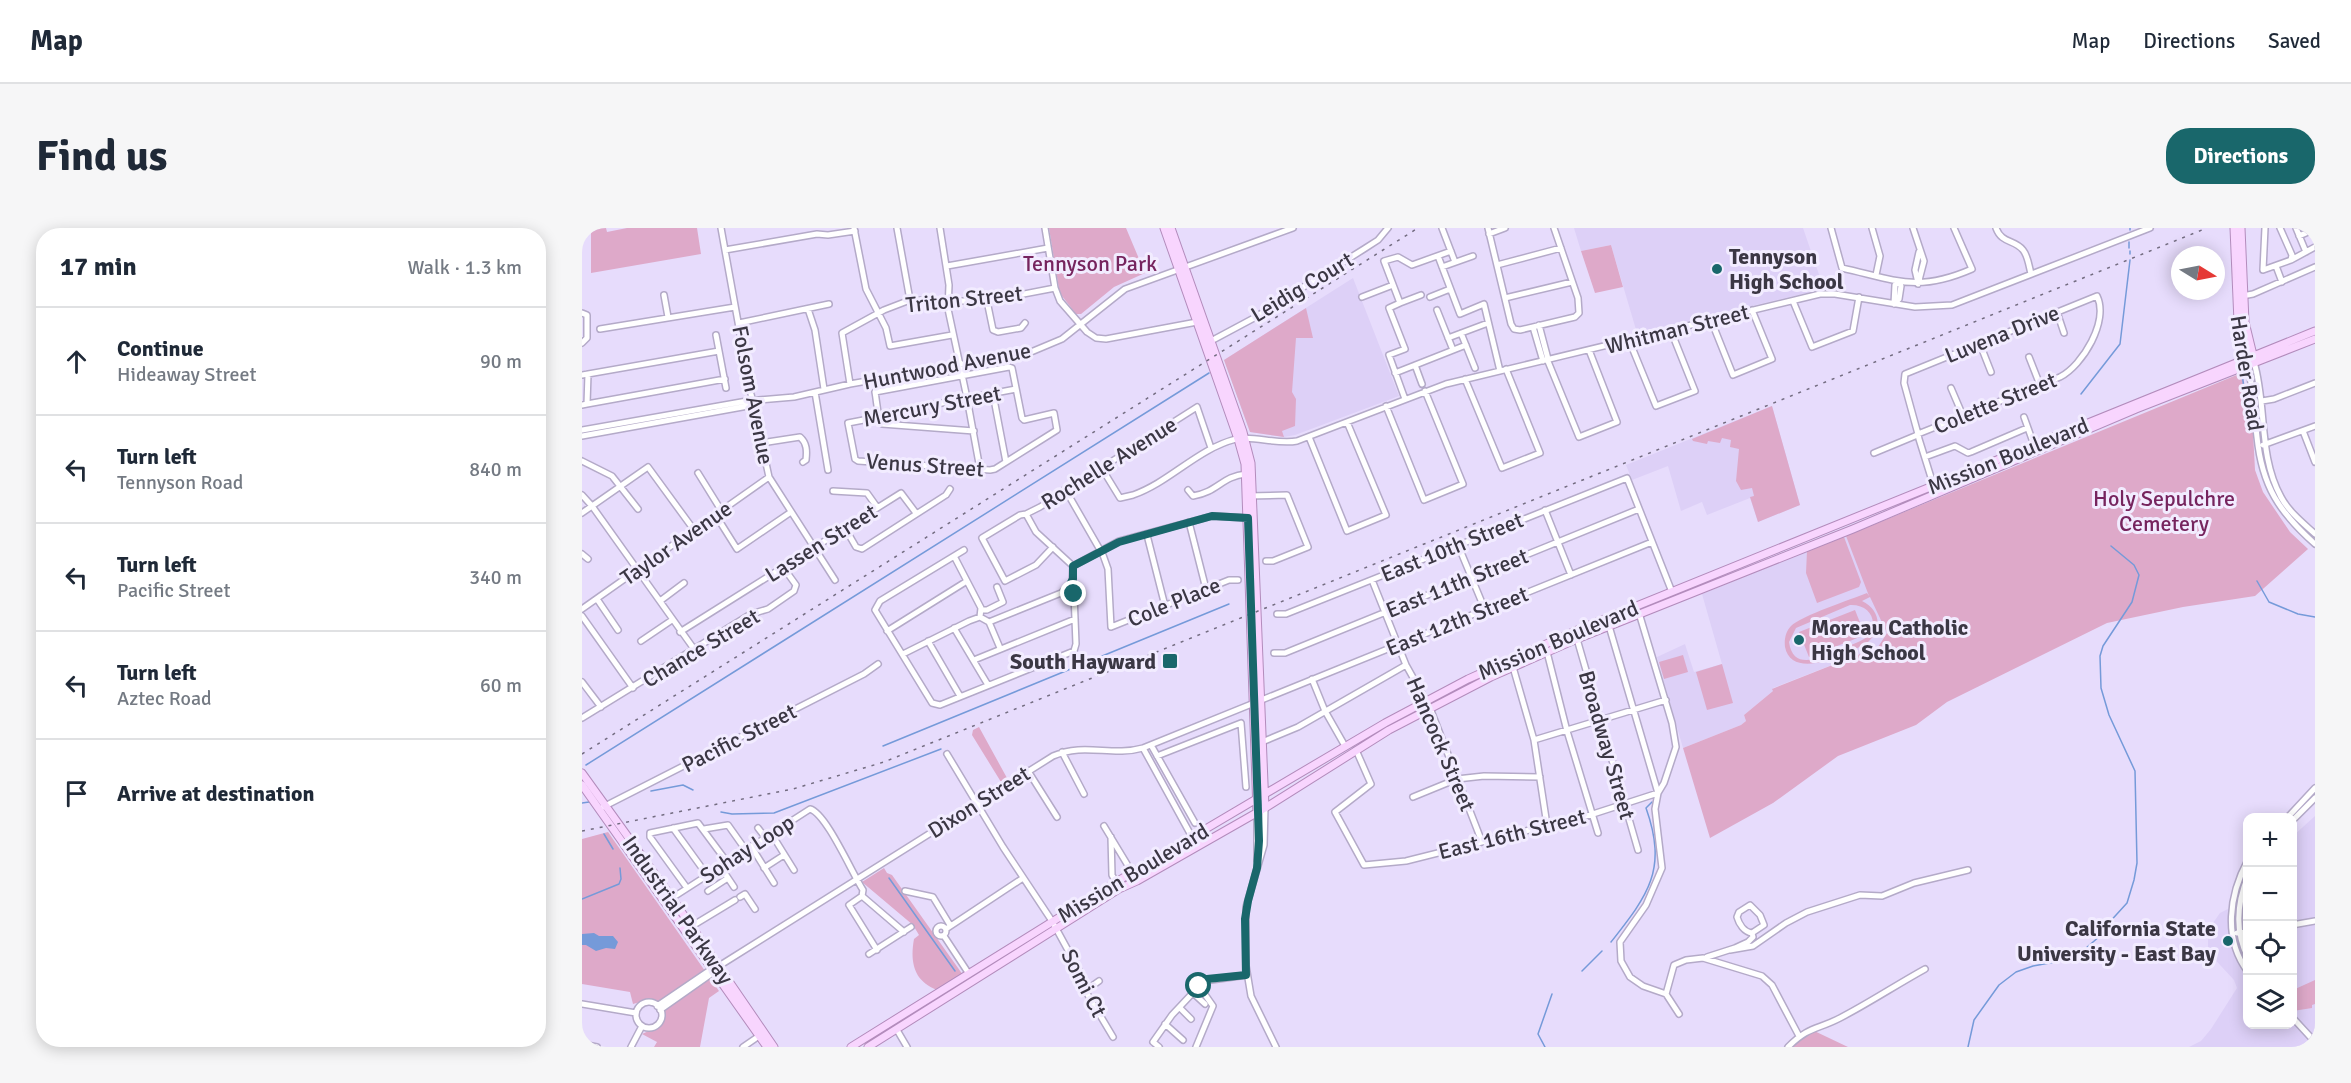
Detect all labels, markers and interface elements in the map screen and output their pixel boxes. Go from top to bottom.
text: Map [30,24,83,58]
text: Map [2072,28,2110,54]
text: Directions [2143,28,2235,54]
text: Saved [2268,28,2321,54]
button: Directions [2166,128,2315,184]
text: Find us [36,131,167,182]
place label: Tennyson High School [1729,243,1844,295]
street label: Leidig Court [1246,246,1358,328]
north arrow [2171,246,2225,300]
park label: Tennyson Park [1023,250,1157,277]
text: 17 min [60,251,137,283]
text: Walk · 1.3 km [408,255,522,280]
marker: Tennyson High School [1710,262,1724,276]
street label: Triton Street [904,279,1024,319]
street label: Whitman Street [1602,298,1752,360]
street label: Luvena Drive [1941,299,2063,369]
street label: Harder Road [2225,313,2269,433]
street label: Folsom Avenue [726,323,780,467]
text: Continue [117,335,204,362]
street label: Huntwood Avenue [861,336,1033,396]
icon: ahead [60,345,93,378]
text: 90 m [480,349,522,374]
text: Hideaway Street [117,362,256,387]
street label: Colette Street [1930,366,2061,440]
street label: Mercury Street [861,379,1004,433]
street label: Rochelle Avenue [1036,411,1182,515]
street label: Mission Boulevard [1923,411,2093,501]
text: Turn left [117,443,197,470]
street label: Venus Street [865,447,985,483]
icon: left [60,453,93,486]
text: 840 m [469,457,522,482]
text: Tennyson Road [117,470,243,495]
park label: Holy Sepulchre Cemetery [2093,485,2235,537]
street label: Taylor Avenue [615,495,737,591]
street label: Lassen Street [760,498,882,588]
street label: East 10th Street [1377,506,1527,588]
street label: East 11th Street [1382,542,1532,624]
text: Turn left [117,551,197,578]
icon: left [60,561,93,594]
text: 340 m [469,565,522,590]
street label: Cole Place [1124,571,1224,633]
text: Pacific Street [117,578,230,603]
route end [1060,580,1086,606]
street label: East 12th Street [1382,580,1532,662]
street label: Mission Boulevard [1474,594,1642,686]
street label: Chance Street [638,602,765,694]
place label: Moreau Catholic High School [1811,614,1968,666]
marker: Moreau Catholic High School [1792,633,1806,647]
place label: South Hayward [1010,648,1156,675]
marker: South Hayward [1161,652,1179,670]
text: Turn left [117,659,197,686]
street label: Broadway Street [1573,667,1641,823]
icon: left [60,669,93,702]
text: 60 m [480,673,522,698]
street label: Hancock Street [1401,673,1482,815]
text: Aztec Road [117,686,212,711]
street label: Pacific Street [677,698,801,778]
street label: Dixon Street [923,760,1035,844]
icon: arrive [60,777,93,810]
text: Arrive at destination [117,780,314,807]
street label: East 16th Street [1435,803,1589,865]
street label: Sohay Loop [695,809,799,889]
map controls [2243,813,2297,1029]
button: + [2243,813,2297,867]
street label: Mission Boulevard [1052,817,1214,929]
street label: Industrial Parkway [617,830,740,990]
button: − [2243,867,2297,921]
place label: California State University - East Bay [2017,915,2216,967]
button: locate [2243,921,2297,975]
marker: California State University - East Bay [2221,934,2235,948]
street label: Somi Ct [1055,944,1113,1022]
route start [1185,972,1211,998]
button: layers [2243,975,2297,1029]

